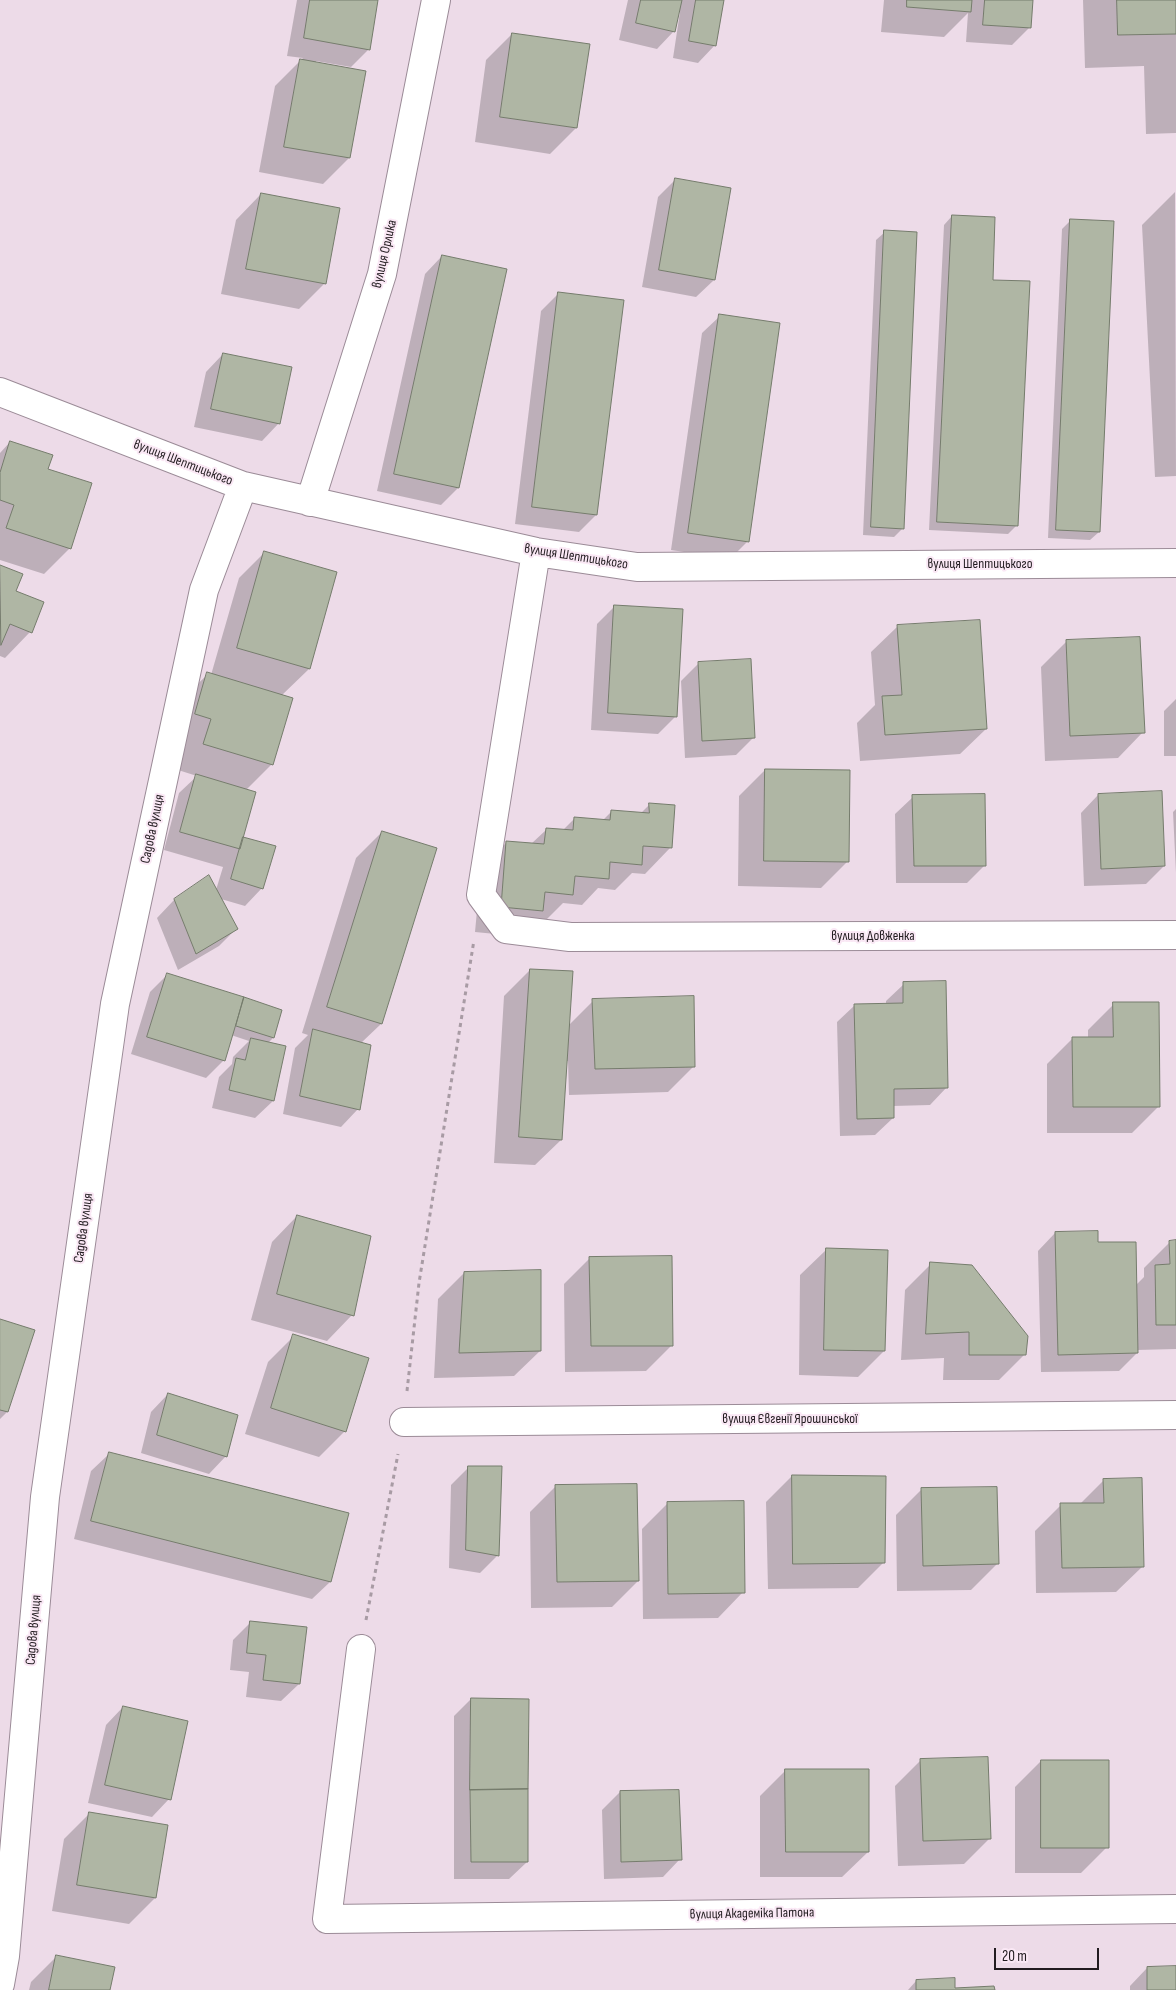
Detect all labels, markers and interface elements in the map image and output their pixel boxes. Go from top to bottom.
street label: вулиця Орлика [369,218,401,290]
street label: вулиця Шептицького [131,436,235,490]
street label: вулиця Шептицького [523,540,629,574]
street label: вулиця Шептицького [928,556,1032,572]
street label: Садова вулиця [137,793,169,865]
street label: вулиця Довженка [831,928,915,944]
street label: Садова вулиця [71,1192,97,1264]
street label: вулиця Євгенії Ярошинської [722,1411,858,1427]
street label: Садова вулиця [23,1594,45,1666]
street label: вулиця Академіка Патона [690,1905,814,1923]
scale bar [996,1938,1101,1970]
text: 20 m [1002,1947,1027,1966]

